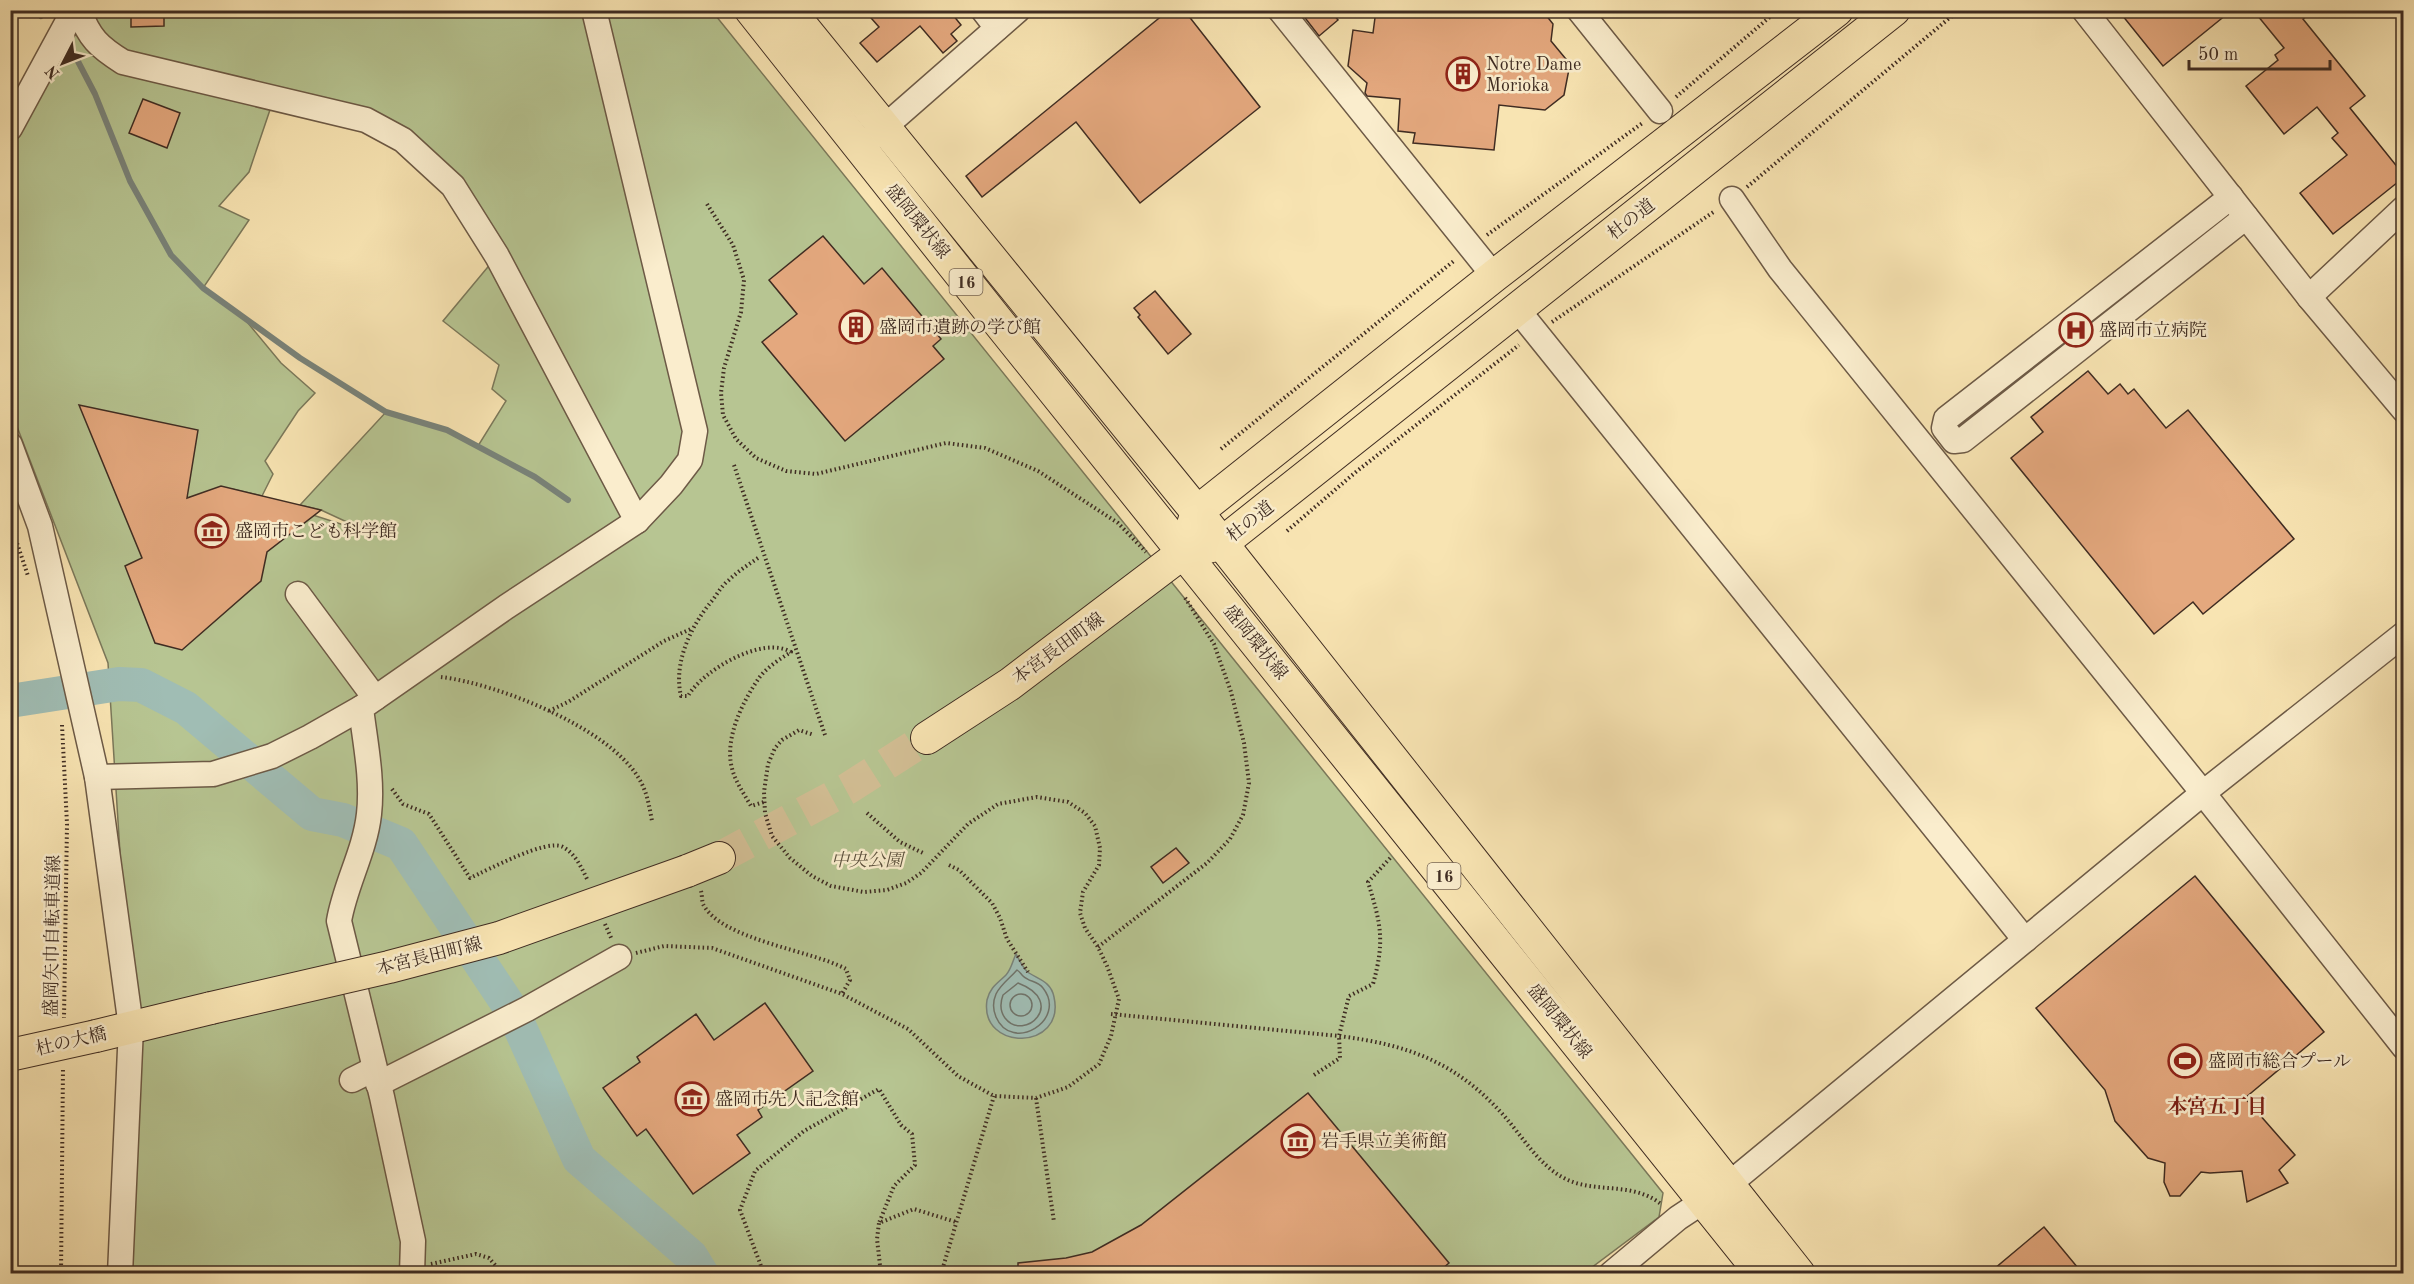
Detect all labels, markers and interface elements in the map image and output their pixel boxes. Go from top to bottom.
north arrow [33,33,93,93]
scale bar [2189,33,2330,71]
text: 50 m [2198,46,2238,64]
building icon: Notre Dame Morioka [1445,56,1481,92]
place label: Notre Dame Morioka [1486,56,1581,95]
text: N [43,61,63,82]
street label: 盛岡環状線 [882,180,954,262]
street label: 杜の道 [1604,194,1658,244]
road number: 16 [950,269,982,295]
building icon: 盛岡市遺跡の学び館 [838,309,874,345]
hospital icon: 盛岡市立病院 [2058,312,2094,348]
place label: 盛岡市遺跡の学び館 [879,317,1041,337]
place label: 盛岡市立病院 [2099,320,2207,340]
street label: 杜の道 [1223,496,1277,546]
museum icon: 盛岡市こども科学館 [194,513,230,549]
place label: 盛岡市こども科学館 [235,521,397,541]
street label: 盛岡環状線 [1220,601,1292,683]
street label: 本宮長田町線 [1008,608,1108,688]
park label: 中央公園 [831,850,906,870]
street label: 盛岡矢巾自転車道線 [41,855,63,1017]
road number: 16 [1428,863,1460,889]
street label: 本宮長田町線 [374,933,484,979]
street label: 盛岡環状線 [1524,980,1596,1062]
street label: 杜の大橋 [34,1023,108,1059]
sports icon: 盛岡市総合プール [2167,1043,2203,1079]
place label: 盛岡市総合プール [2208,1051,2351,1071]
museum icon: 盛岡市先人記念館 [674,1081,710,1117]
place label: 盛岡市先人記念館 [715,1089,859,1109]
district label: 本宮五丁目 [2167,1096,2267,1118]
museum icon: 岩手県立美術館 [1280,1123,1316,1159]
place label: 岩手県立美術館 [1321,1131,1447,1151]

